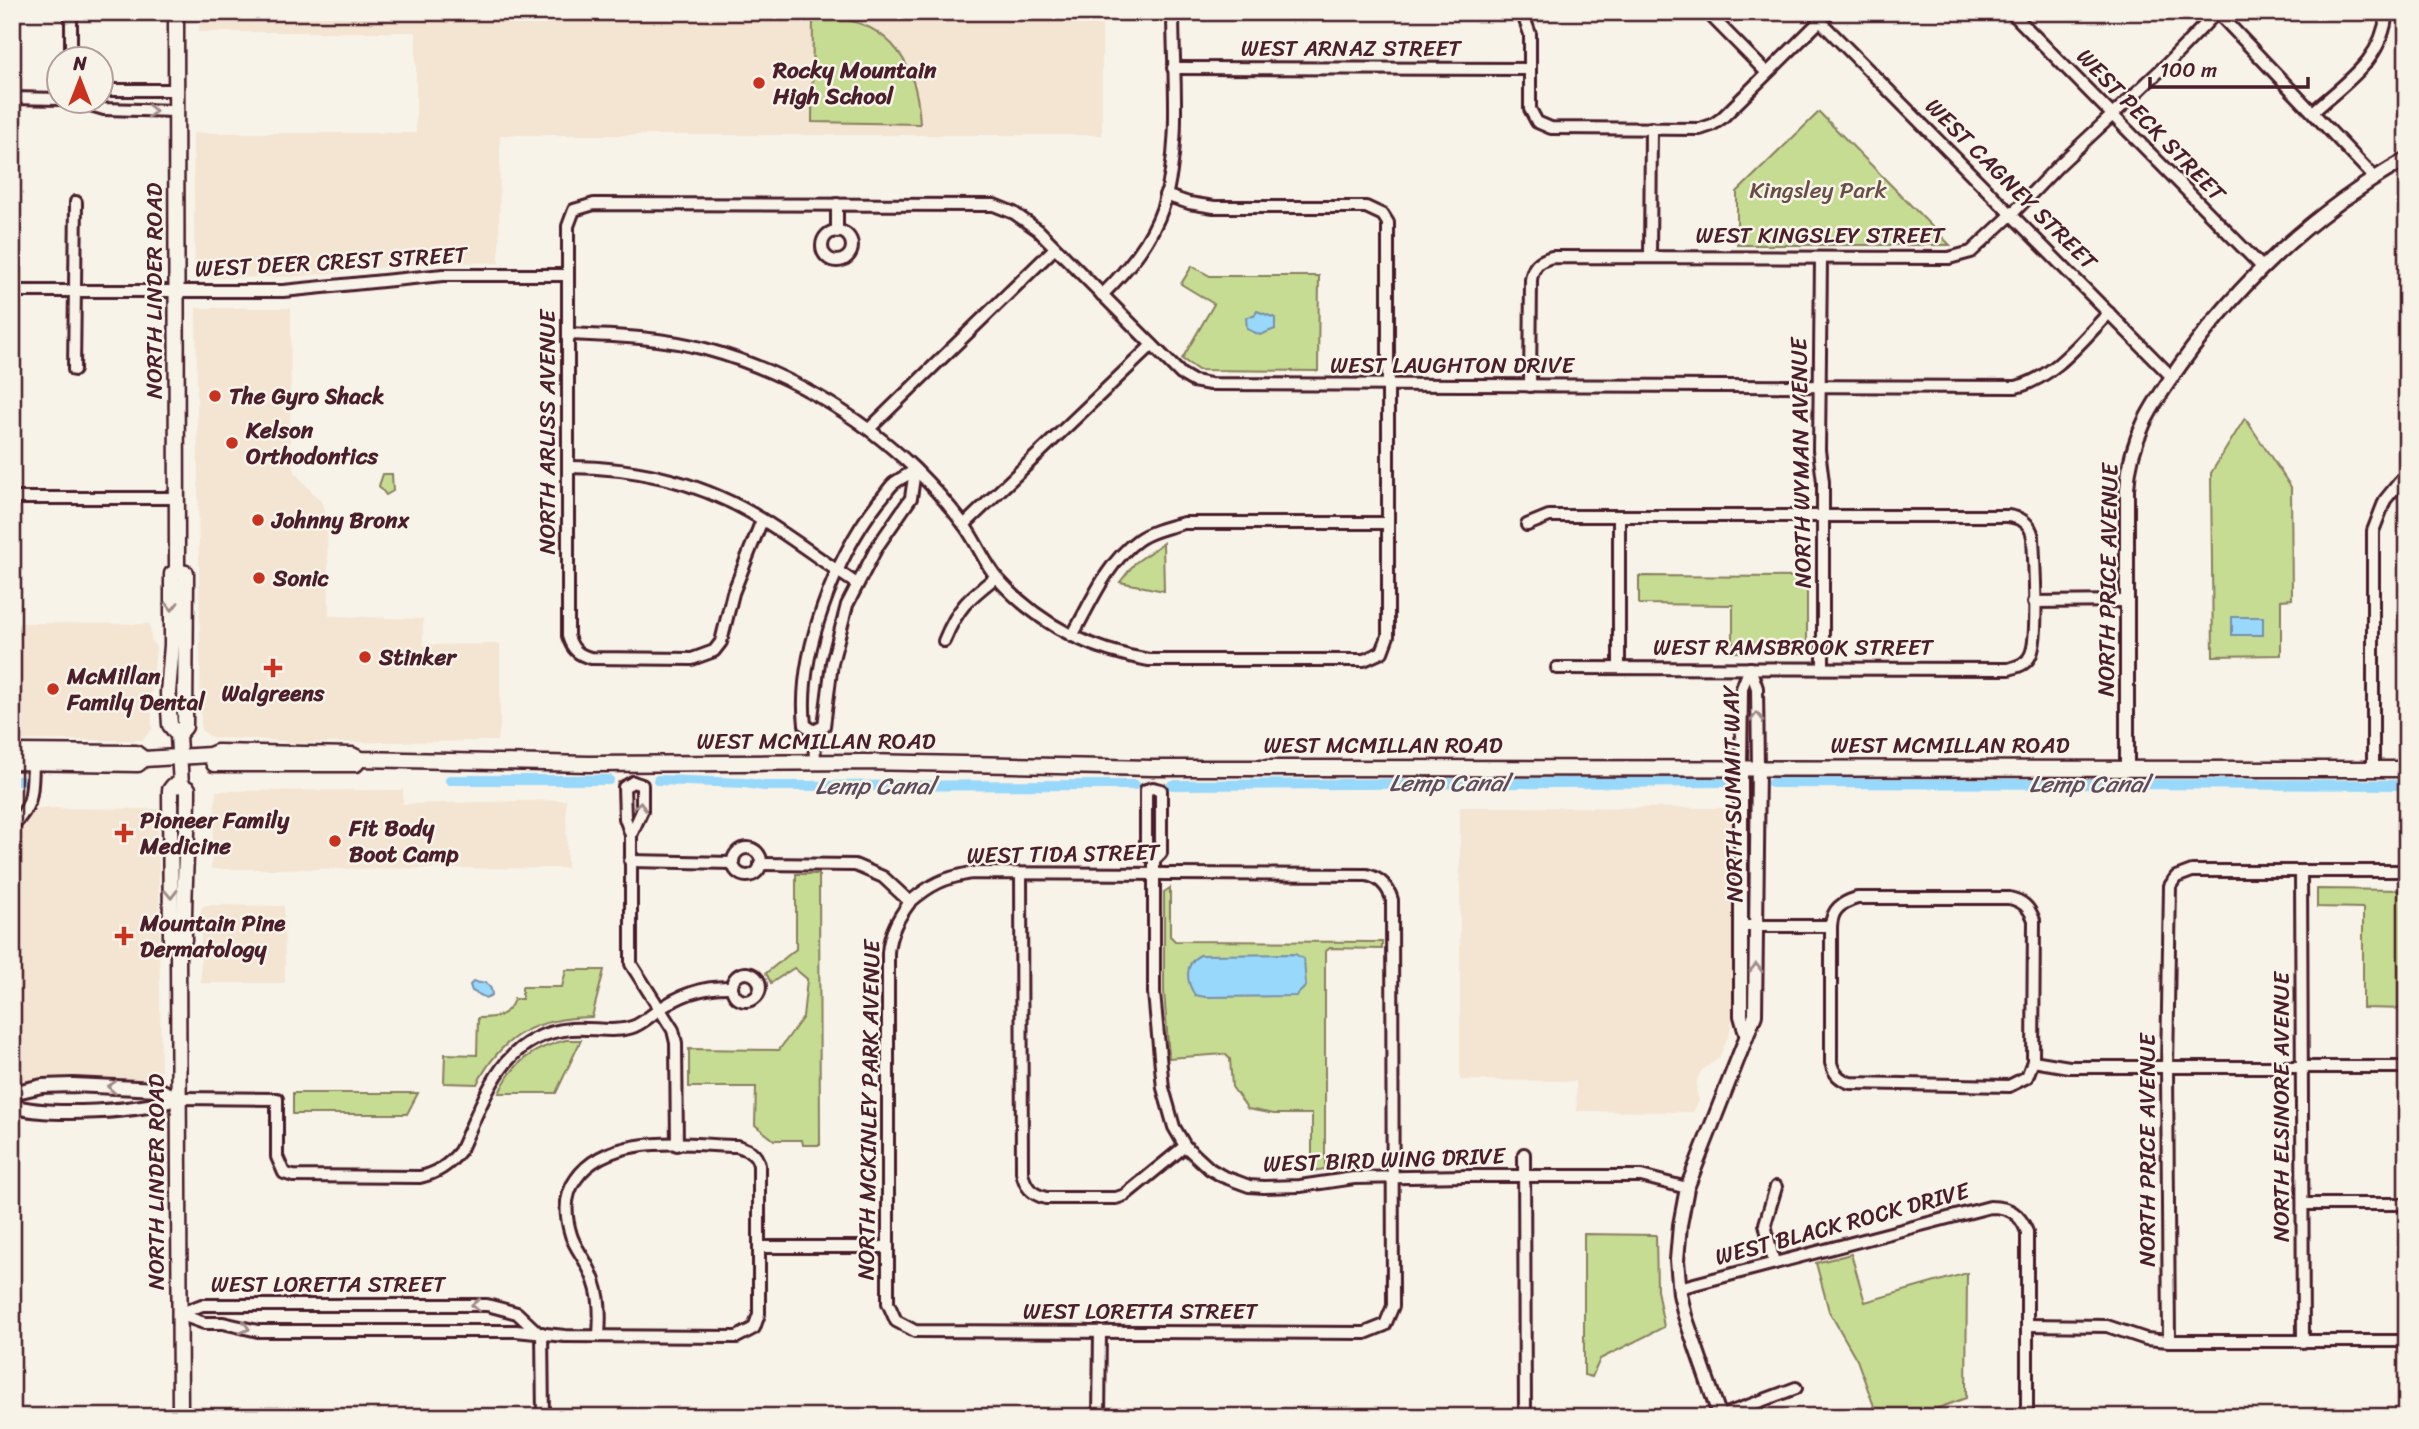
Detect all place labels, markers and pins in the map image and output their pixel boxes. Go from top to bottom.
place label: Rocky Mountain High School [772,50,937,117]
marker: Rocky Mountain High School [751,75,767,91]
place label: The Gyro Shack [229,376,385,417]
marker: The Gyro Shack [207,388,223,404]
place label: Kelson Orthodontics [245,410,378,477]
marker: Kelson Orthodontics [224,435,240,451]
place label: Johnny Bronx [270,500,409,541]
marker: Johnny Bronx [250,512,266,528]
place label: Sonic [272,558,329,599]
marker: Sonic [251,570,267,586]
place label: Stinker [378,637,458,678]
marker: Stinker [357,649,373,665]
place label: McMillan Family Dental [66,656,206,723]
marker: Walgreens [265,660,281,676]
place label: Walgreens [222,673,325,714]
marker: McMillan Family Dental [45,681,61,697]
place label: Pioneer Family Medicine [139,800,290,867]
place label: Fit Body Boot Camp [348,808,459,875]
marker: Pioneer Family Medicine [114,823,134,843]
marker: Fit Body Boot Camp [327,833,343,849]
place label: Mountain Pine Dermatology [139,903,286,970]
marker: Mountain Pine Dermatology [114,926,134,946]

